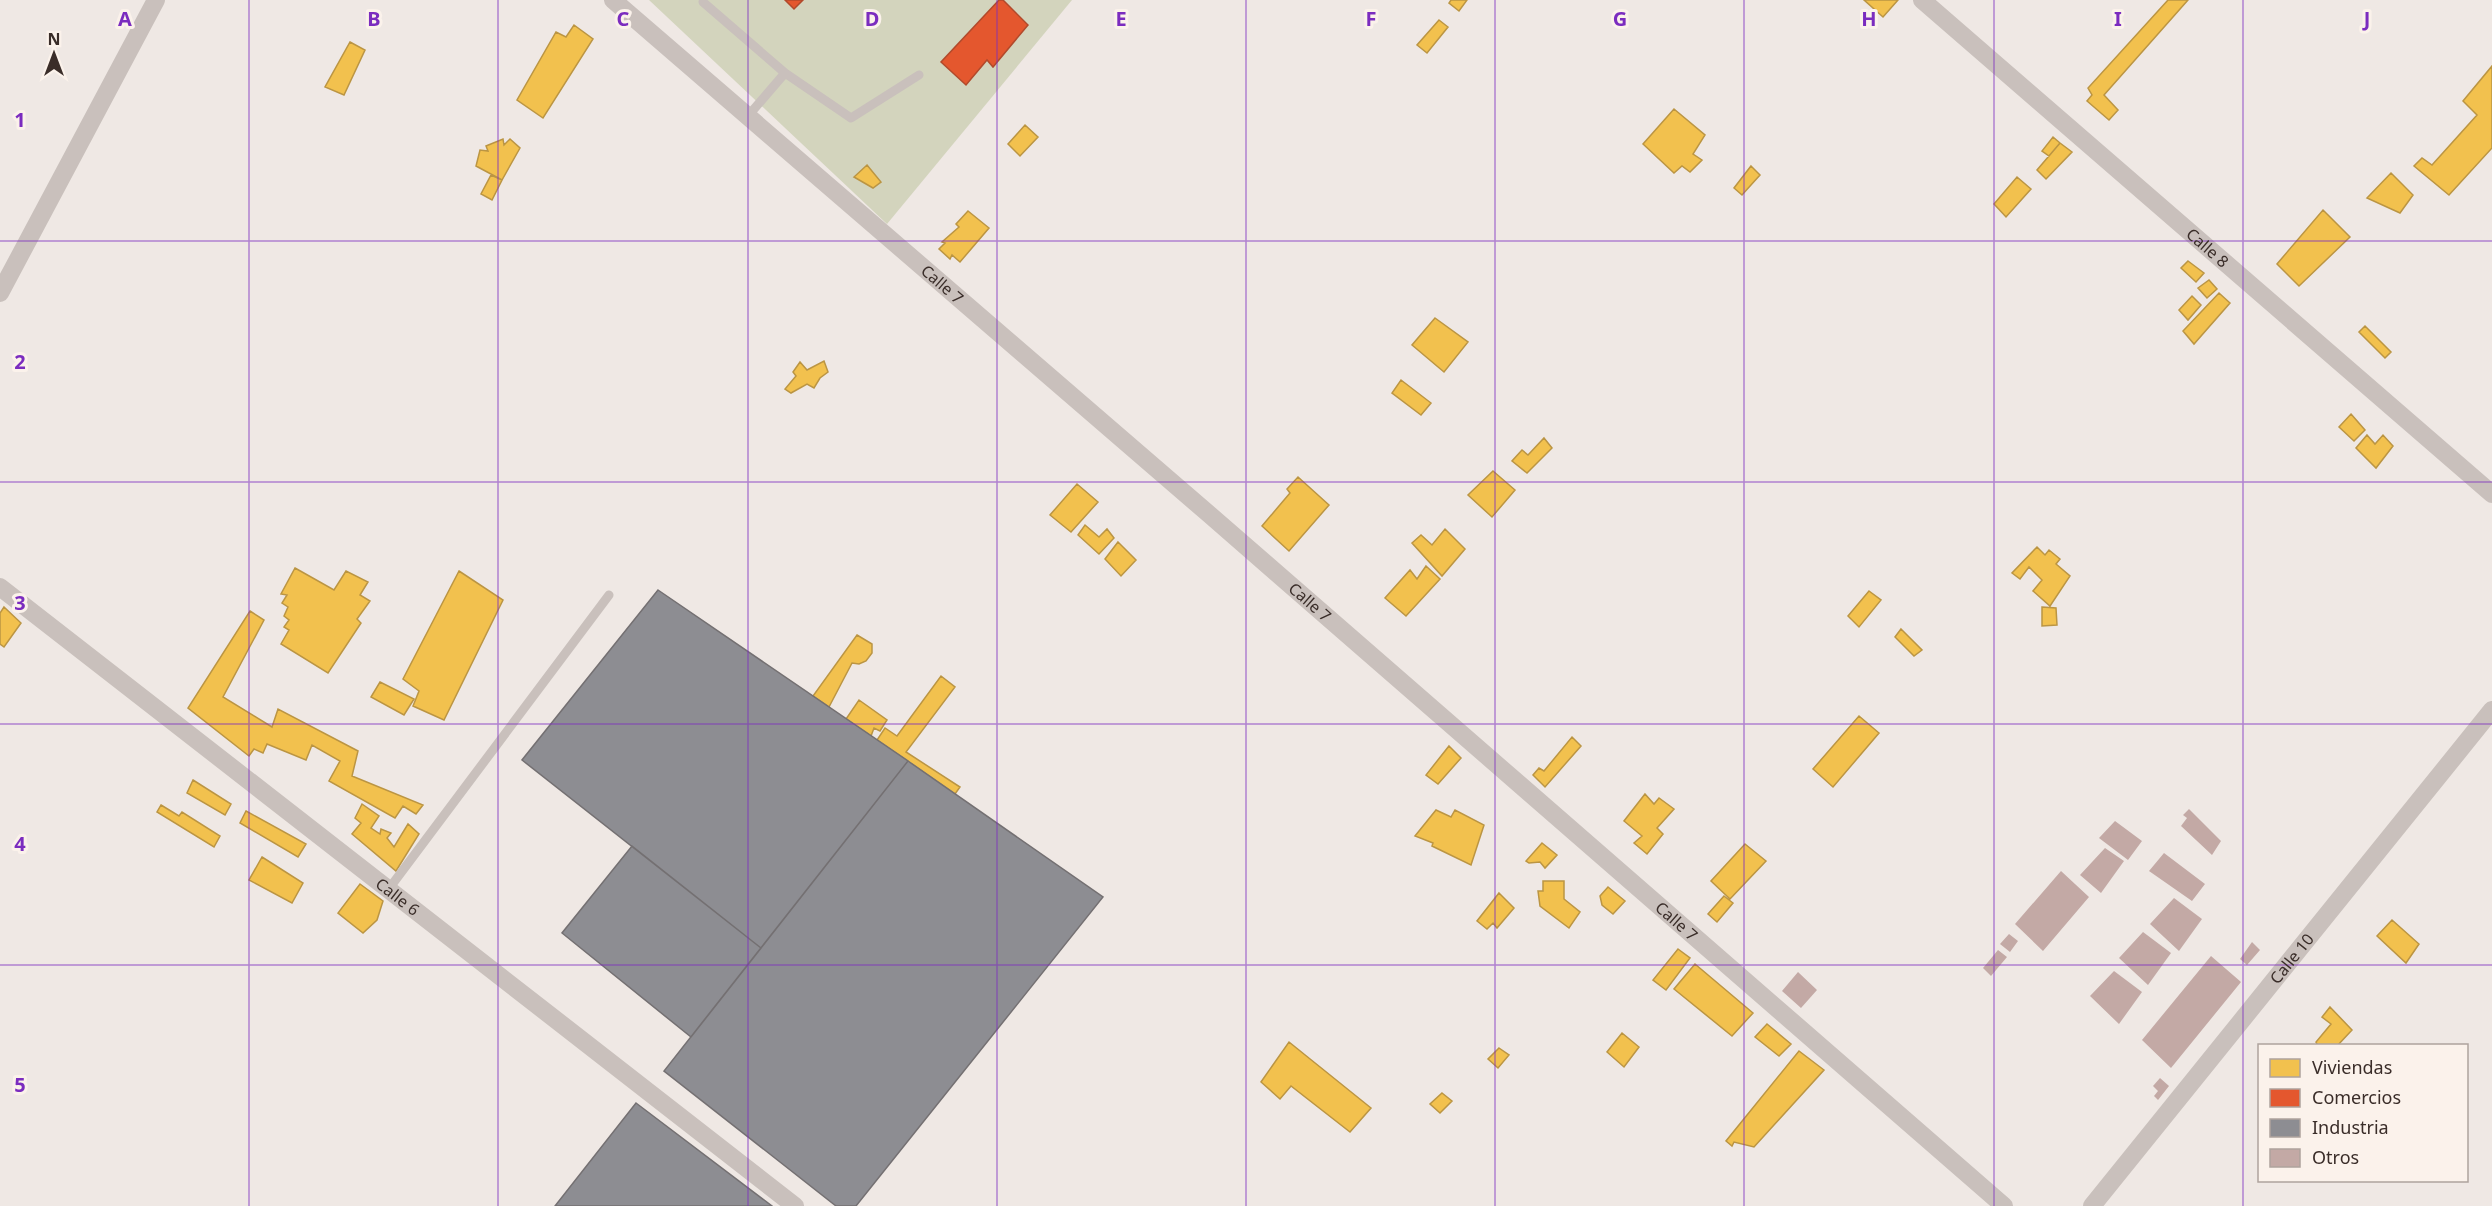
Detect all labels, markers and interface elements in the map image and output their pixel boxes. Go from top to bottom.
text: A [118,5,132,32]
text: B [367,5,381,32]
text: C [617,5,630,32]
text: D [865,5,879,32]
text: E [1115,5,1127,32]
text: F [1366,5,1376,32]
text: G [1613,5,1627,32]
text: H [1861,5,1877,32]
text: I [2114,5,2122,32]
text: J [2362,5,2370,32]
north arrow [24,24,84,84]
text: N [47,28,61,50]
text: 1 [14,106,26,133]
street label: Calle 8 [2182,223,2234,272]
street label: Calle 7 [916,260,968,309]
text: 2 [14,348,26,375]
street label: Calle 7 [1284,577,1336,627]
text: 3 [14,589,26,616]
text: 4 [14,830,26,857]
street label: Calle 6 [371,873,424,921]
street label: Calle 7 [1651,896,1703,946]
street label: Calle 10 [2265,929,2319,988]
legend [2258,1044,2468,1182]
text: Viviendas [2312,1055,2392,1079]
text: 5 [14,1071,26,1098]
text: Comercios [2312,1085,2401,1109]
text: Industria [2312,1115,2389,1139]
text: Otros [2312,1145,2359,1169]

